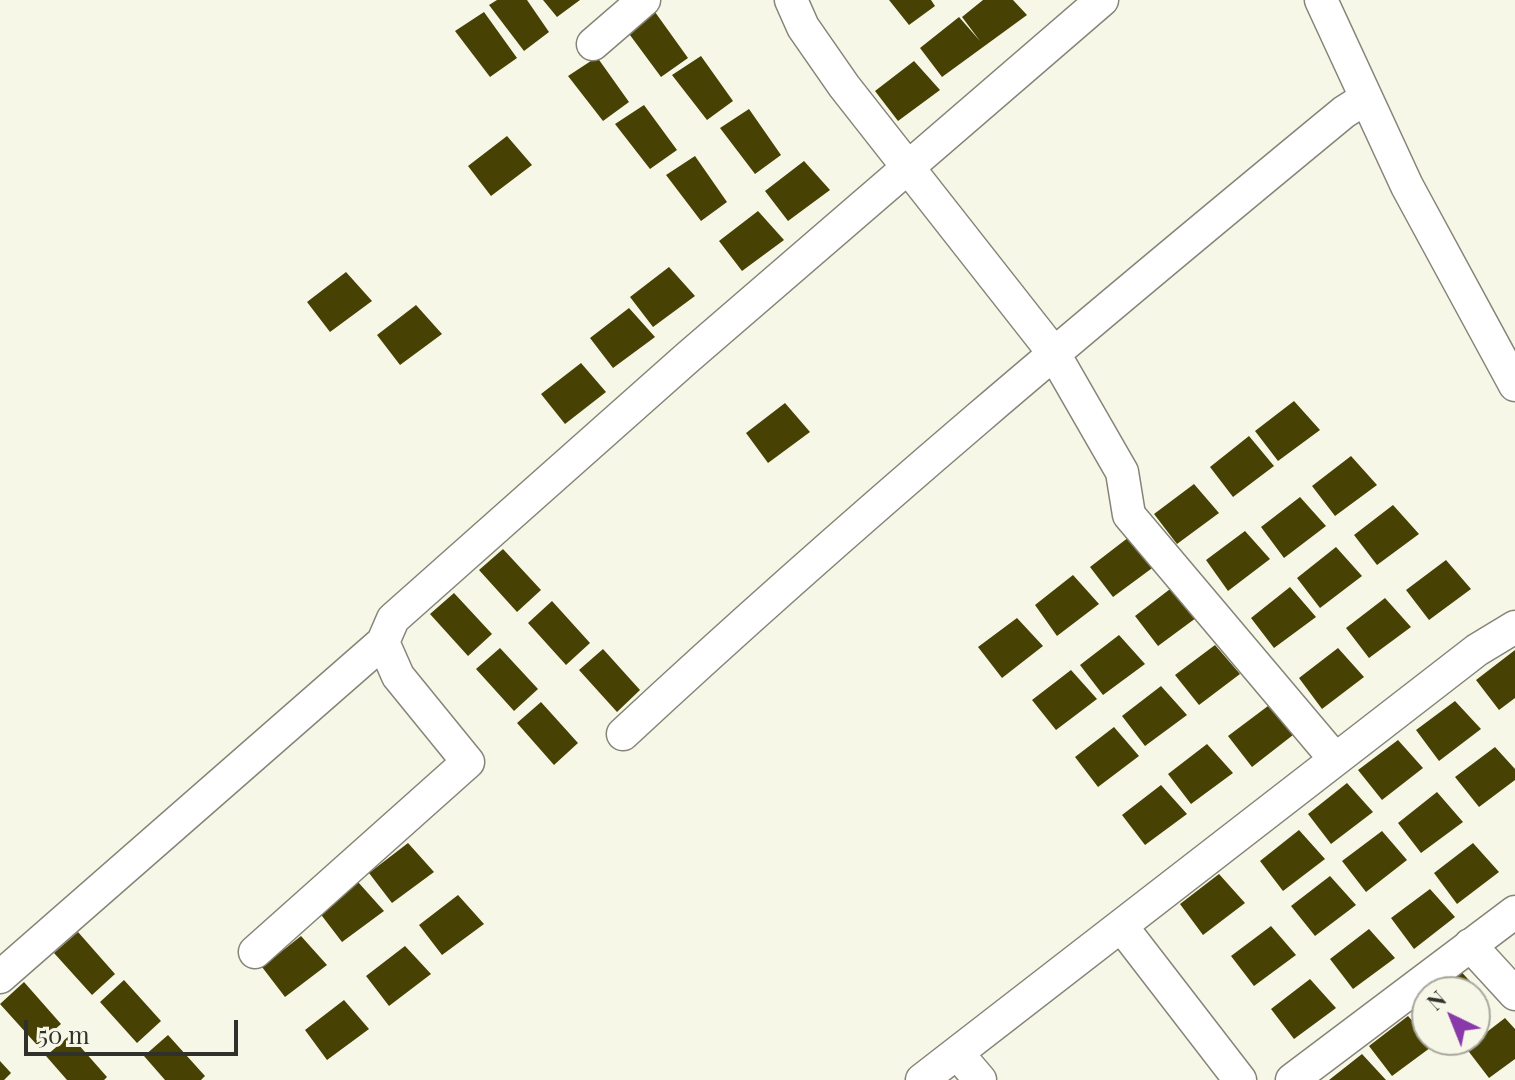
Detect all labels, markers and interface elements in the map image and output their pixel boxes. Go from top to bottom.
north arrow [1411,976,1491,1056]
text: N [1420,984,1452,1016]
scale bar [28,1004,242,1054]
text: 50 m [38,1018,90,1050]

